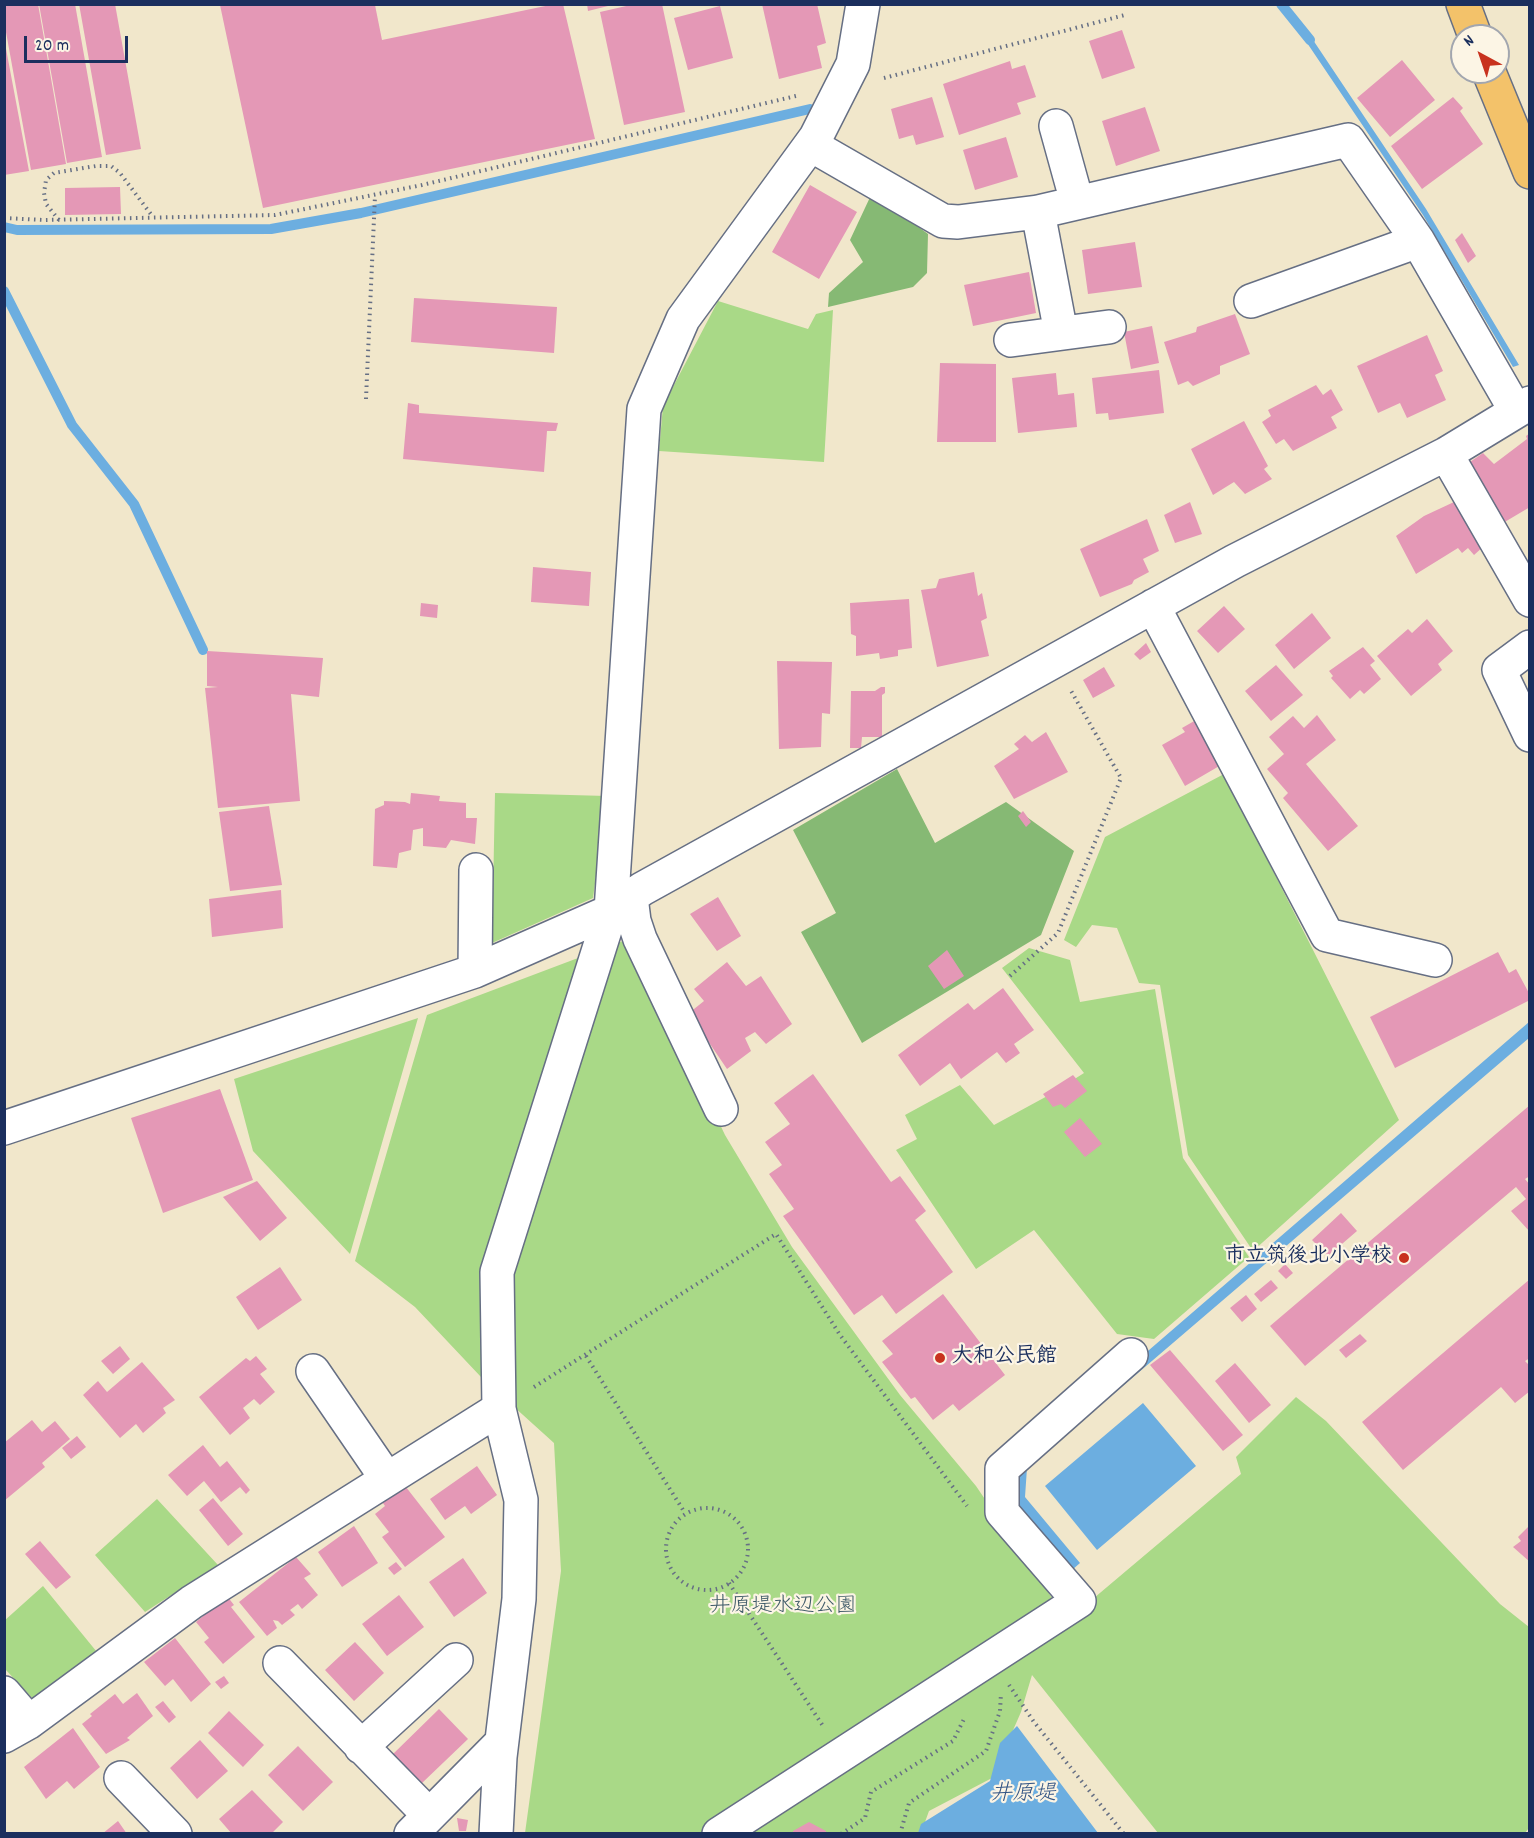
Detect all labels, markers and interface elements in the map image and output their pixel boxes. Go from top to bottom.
scale bar [27,24,130,62]
north arrow [1450,24,1510,84]
text: N [1459,30,1480,53]
text: 20 m [35,34,69,59]
place label: 市立筑後北小学校 [1224,1245,1392,1271]
marker: 市立筑後北小学校 [1397,1251,1411,1265]
place label: 大和公民館 [952,1345,1057,1371]
marker: 大和公民館 [933,1351,947,1365]
park label: 井原堤水辺公園 [710,1595,856,1621]
water label: 井原堤 [990,1783,1056,1809]

